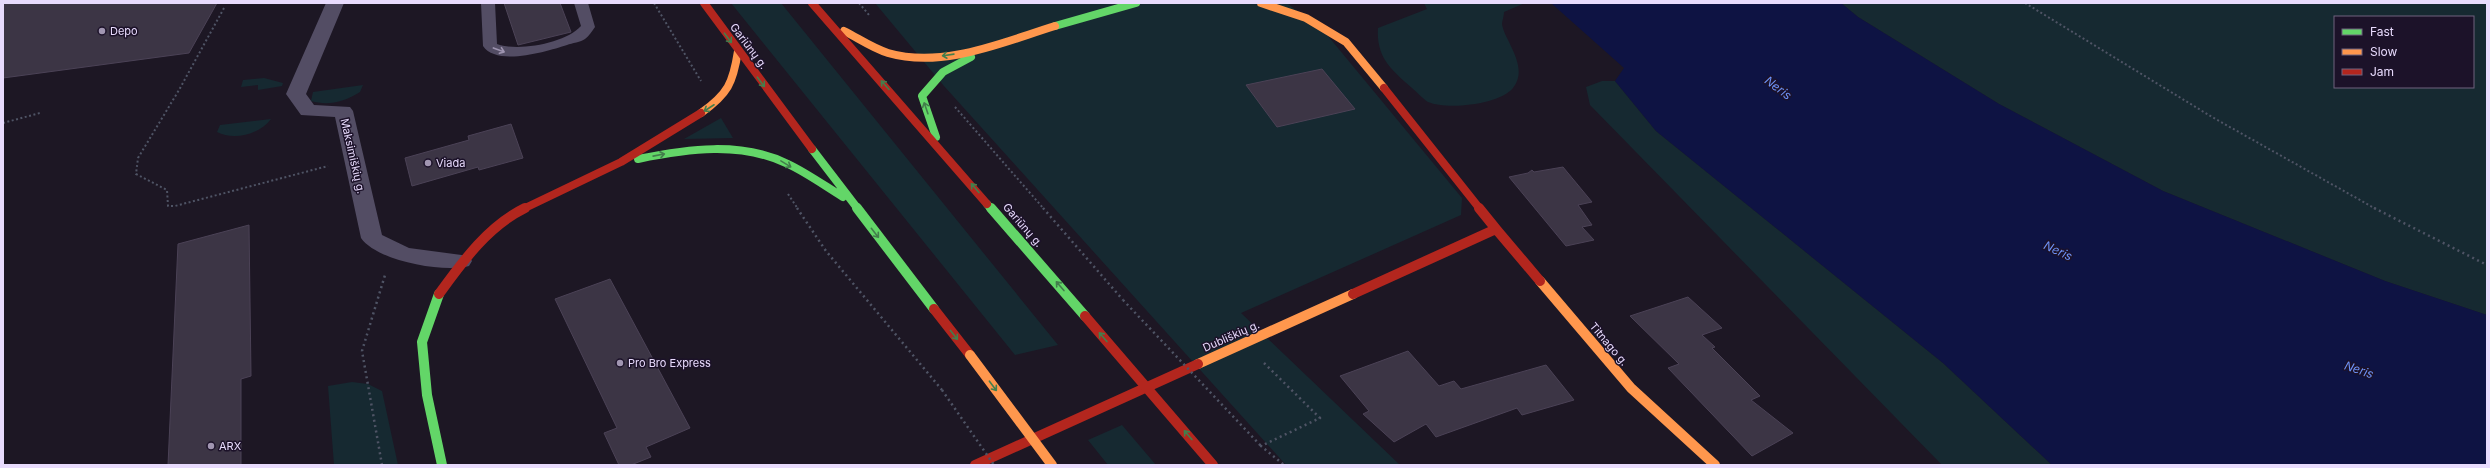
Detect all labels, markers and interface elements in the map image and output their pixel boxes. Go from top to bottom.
legend [2334,16,2474,88]
street label: Gariūnų g. [727,20,771,72]
place label: Depo [110,24,138,38]
text: Fast [2370,24,2394,39]
marker: Depo [97,26,107,36]
one-way arrow [724,33,733,44]
text: Slow [2370,44,2398,59]
one-way arrow [492,47,505,54]
one-way arrow [942,51,955,59]
text: Jam [2370,64,2394,79]
water label: Neris [1762,73,1795,103]
one-way arrow [757,77,765,88]
one-way arrow [880,80,889,90]
one-way arrow [922,102,929,115]
one-way arrow [703,104,715,112]
street label: Maksimiškių g. [338,117,368,195]
one-way arrow [652,150,665,158]
place label: Viada [436,156,465,170]
marker: Viada [423,158,433,168]
one-way arrow [780,160,792,168]
one-way arrow [970,183,979,193]
street label: Gariūnų g. [1000,200,1046,250]
one-way arrow [871,227,879,238]
water label: Neris [2041,237,2075,264]
one-way arrow [1055,281,1064,292]
street label: Dubliškių g. [1201,317,1261,355]
street label: Titnago g. [1587,319,1631,369]
one-way arrow [950,330,959,341]
one-way arrow [1099,332,1108,342]
place label: Pro Bro Express [628,356,711,370]
marker: Pro Bro Express [615,358,625,368]
water label: Neris [2343,358,2376,381]
one-way arrow [989,381,997,392]
one-way arrow [1183,430,1192,441]
place label: ARX [219,439,242,453]
marker: ARX [206,441,216,451]

